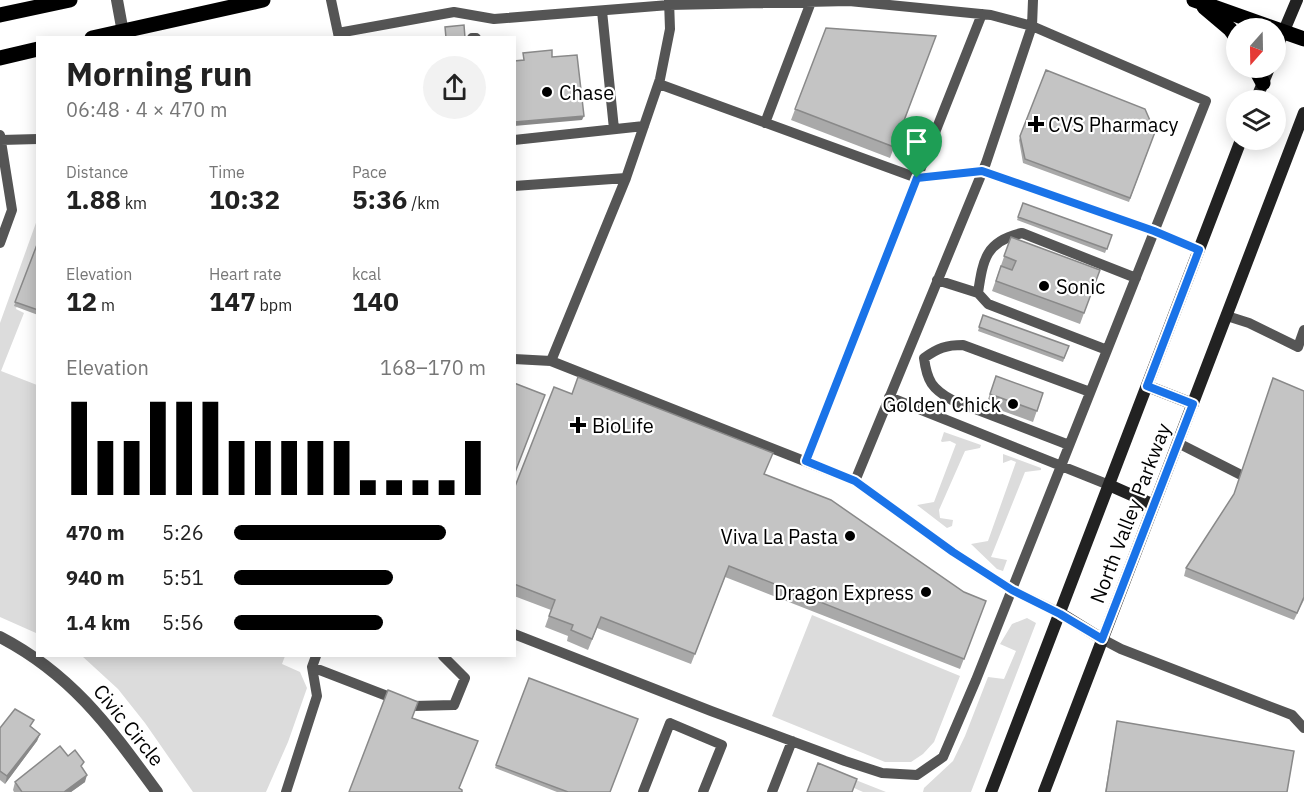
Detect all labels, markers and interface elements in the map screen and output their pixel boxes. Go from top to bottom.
north arrow [1226,18,1286,78]
map controls [1226,18,1286,150]
text: Morning run [66,52,252,95]
button: share [423,56,486,119]
place label: Chase [559,79,614,106]
marker: Chase [540,85,554,99]
button: layers [1226,90,1286,150]
text: 06:48 · 4 × 470 m [66,96,227,123]
place label: CVS Pharmacy [1048,111,1178,138]
pin [891,116,942,178]
marker: CVS Pharmacy [1029,117,1043,131]
icon: arrive [900,125,933,158]
text: Distance [66,162,128,182]
text: Time [209,162,245,182]
text: Pace [352,162,387,182]
text: 1.88 [66,182,121,216]
text: 10:32 [209,182,280,216]
text: 5:36 [352,182,407,216]
text: km [121,193,147,213]
text: /km [407,193,440,213]
text: Elevation [66,264,132,284]
text: Heart rate [209,264,282,284]
text: kcal [352,264,381,284]
place label: Sonic [1056,273,1105,300]
marker: Sonic [1037,279,1051,293]
text: 12 [66,284,97,318]
text: 147 [209,284,256,318]
text: 140 [352,284,399,318]
text: m [97,295,115,315]
text: bpm [256,295,292,315]
text: Elevation [66,354,149,381]
text: 168–170 m [380,354,486,381]
place label: Golden Chick [882,391,1001,418]
marker: Golden Chick [1006,397,1020,411]
place label: BioLife [592,412,654,439]
marker: BioLife [569,416,587,434]
street label: North Valley Parkway [1083,419,1177,607]
text: 470 m [66,519,125,546]
text: 5:26 [162,519,204,546]
place label: Viva La Pasta [720,523,838,550]
marker: Viva La Pasta [843,529,857,543]
text: 940 m [66,564,125,591]
text: 5:51 [162,564,204,591]
place label: Dragon Express [774,579,914,606]
marker: Dragon Express [919,585,933,599]
text: 1.4 km [66,609,130,636]
text: 5:56 [162,609,204,636]
street label: Civic Circle [88,678,170,772]

